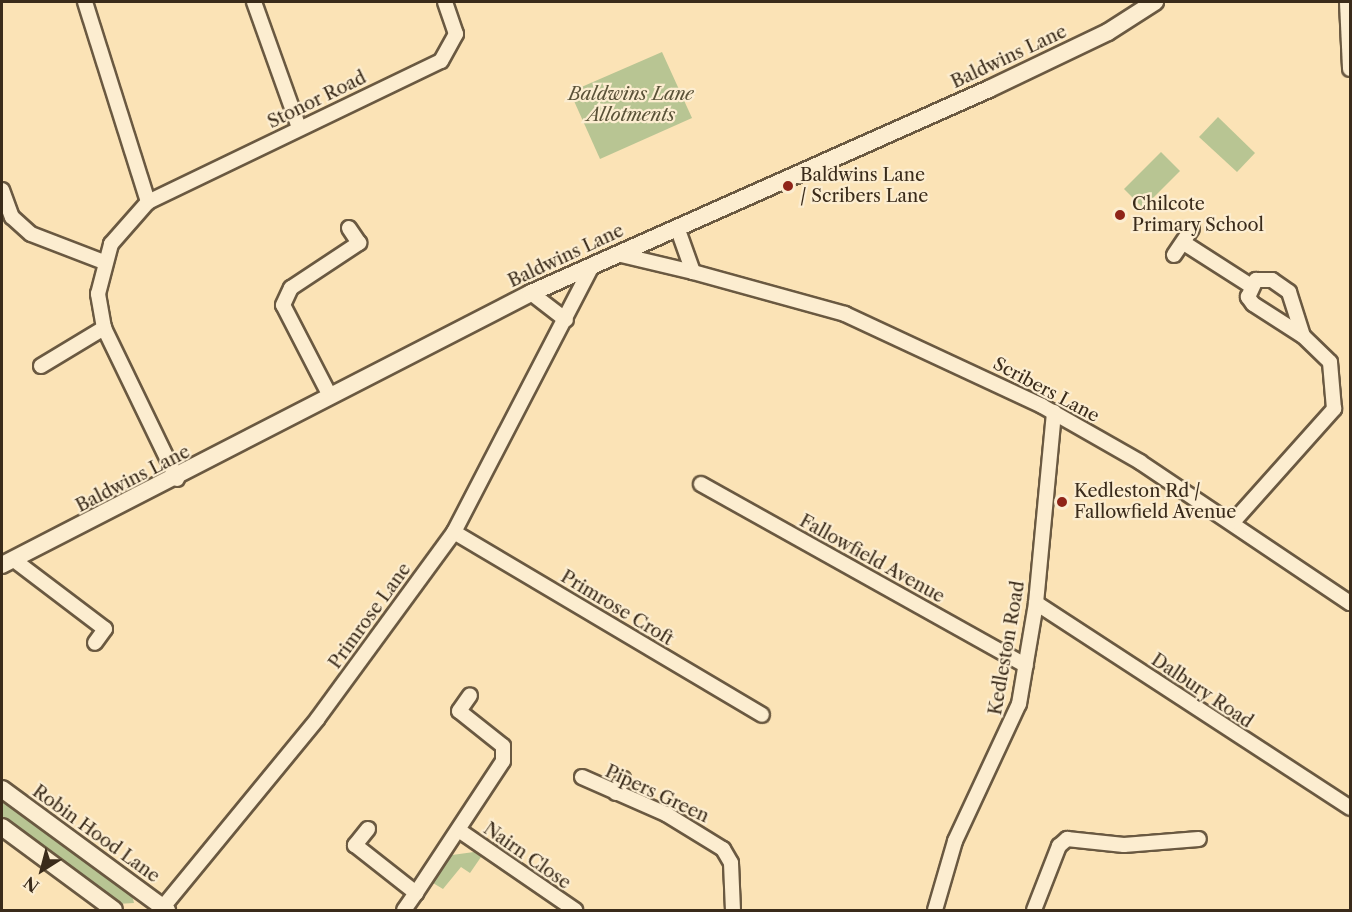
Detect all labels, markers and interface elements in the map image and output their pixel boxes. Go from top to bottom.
street label: Baldwins Lane [948,21,1070,93]
street label: Stonor Road [264,67,370,133]
park label: Baldwins Lane Allotments [568,84,694,127]
place label: Baldwins Lane / Scribers Lane [800,165,928,207]
marker: Baldwins Lane / Scribers Lane [781,179,795,193]
place label: Chilcote Primary School [1132,194,1265,236]
marker: Chilcote Primary School [1113,208,1127,222]
street label: Baldwins Lane [505,220,627,292]
street label: Scribers Lane [989,353,1103,427]
street label: Baldwins Lane [72,441,194,517]
place label: Kedleston Rd / Fallowfield Avenue [1074,481,1237,524]
marker: Kedleston Rd / Fallowfield Avenue [1055,495,1069,509]
street label: Fallowfield Avenue [795,510,949,608]
street label: Primrose Lane [324,559,416,673]
street label: Primrose Croft [557,566,677,650]
street label: Kedleston Road [985,579,1029,717]
street label: Dalbury Road [1147,649,1257,733]
street label: Pipers Green [602,761,712,827]
street label: Robin Hood Lane [28,781,164,887]
street label: Nairn Close [479,818,575,894]
north arrow [12,840,72,900]
text: N [20,872,43,897]

